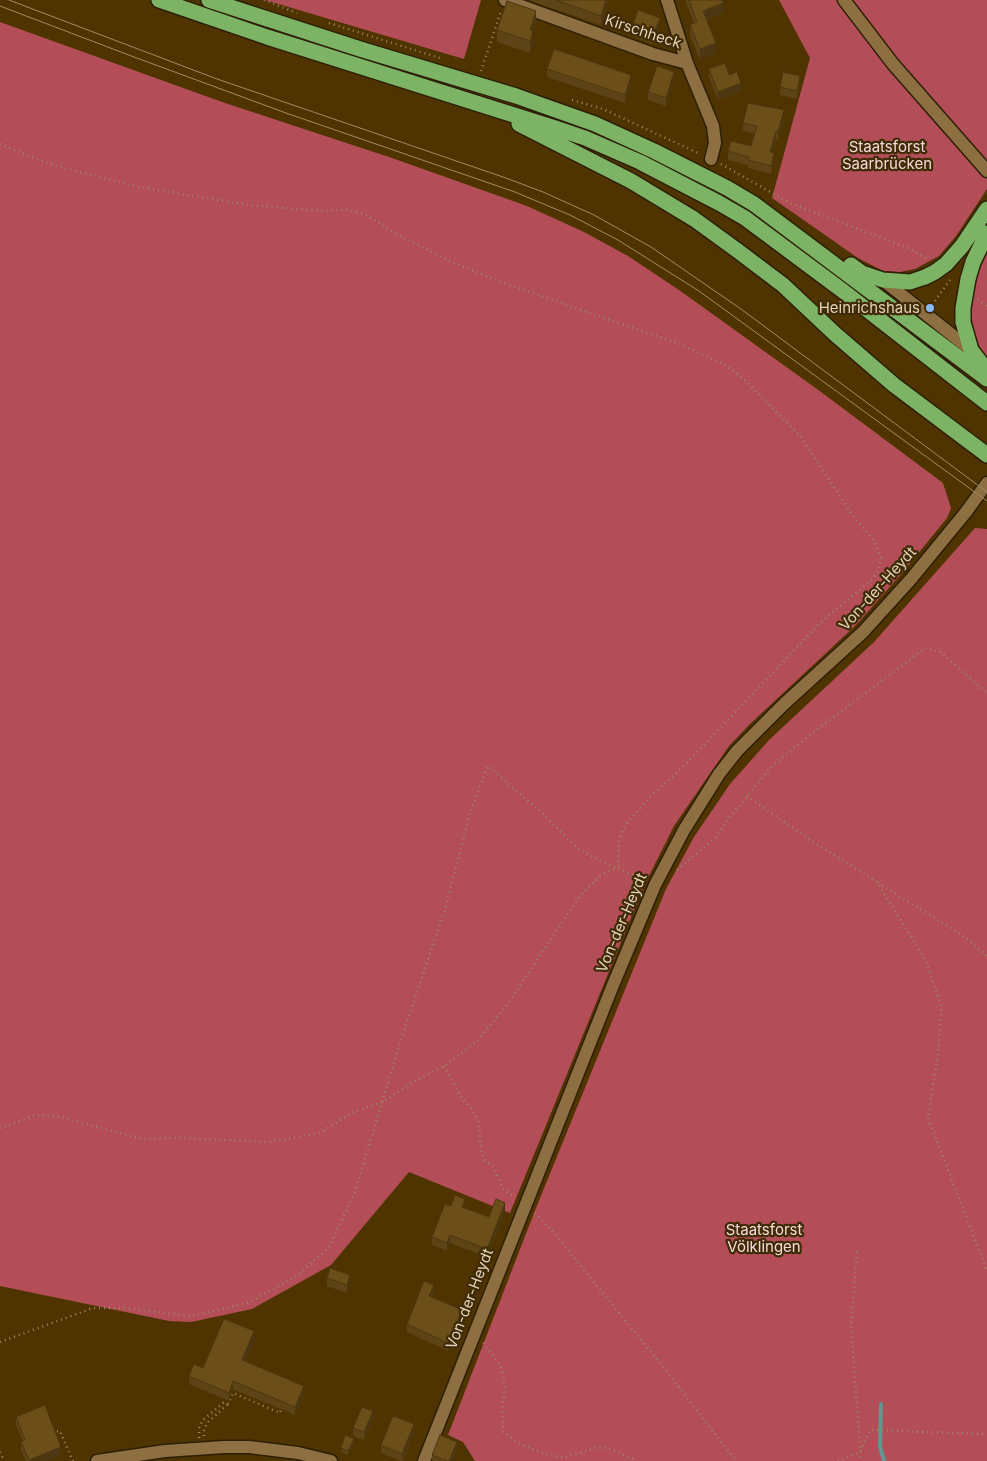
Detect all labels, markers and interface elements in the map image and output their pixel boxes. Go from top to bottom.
street label: Kirschheck [602,11,684,53]
park label: Staatsforst Saarbrücken [842,138,932,173]
place label: Heinrichshaus [819,299,920,317]
marker: Heinrichshaus [924,302,936,314]
street label: Von-der-Heydt [836,543,920,635]
street label: Von-der-Heydt [593,871,651,975]
park label: Staatsforst Völklingen [726,1221,802,1256]
street label: Von-der-Heydt [443,1246,497,1352]

